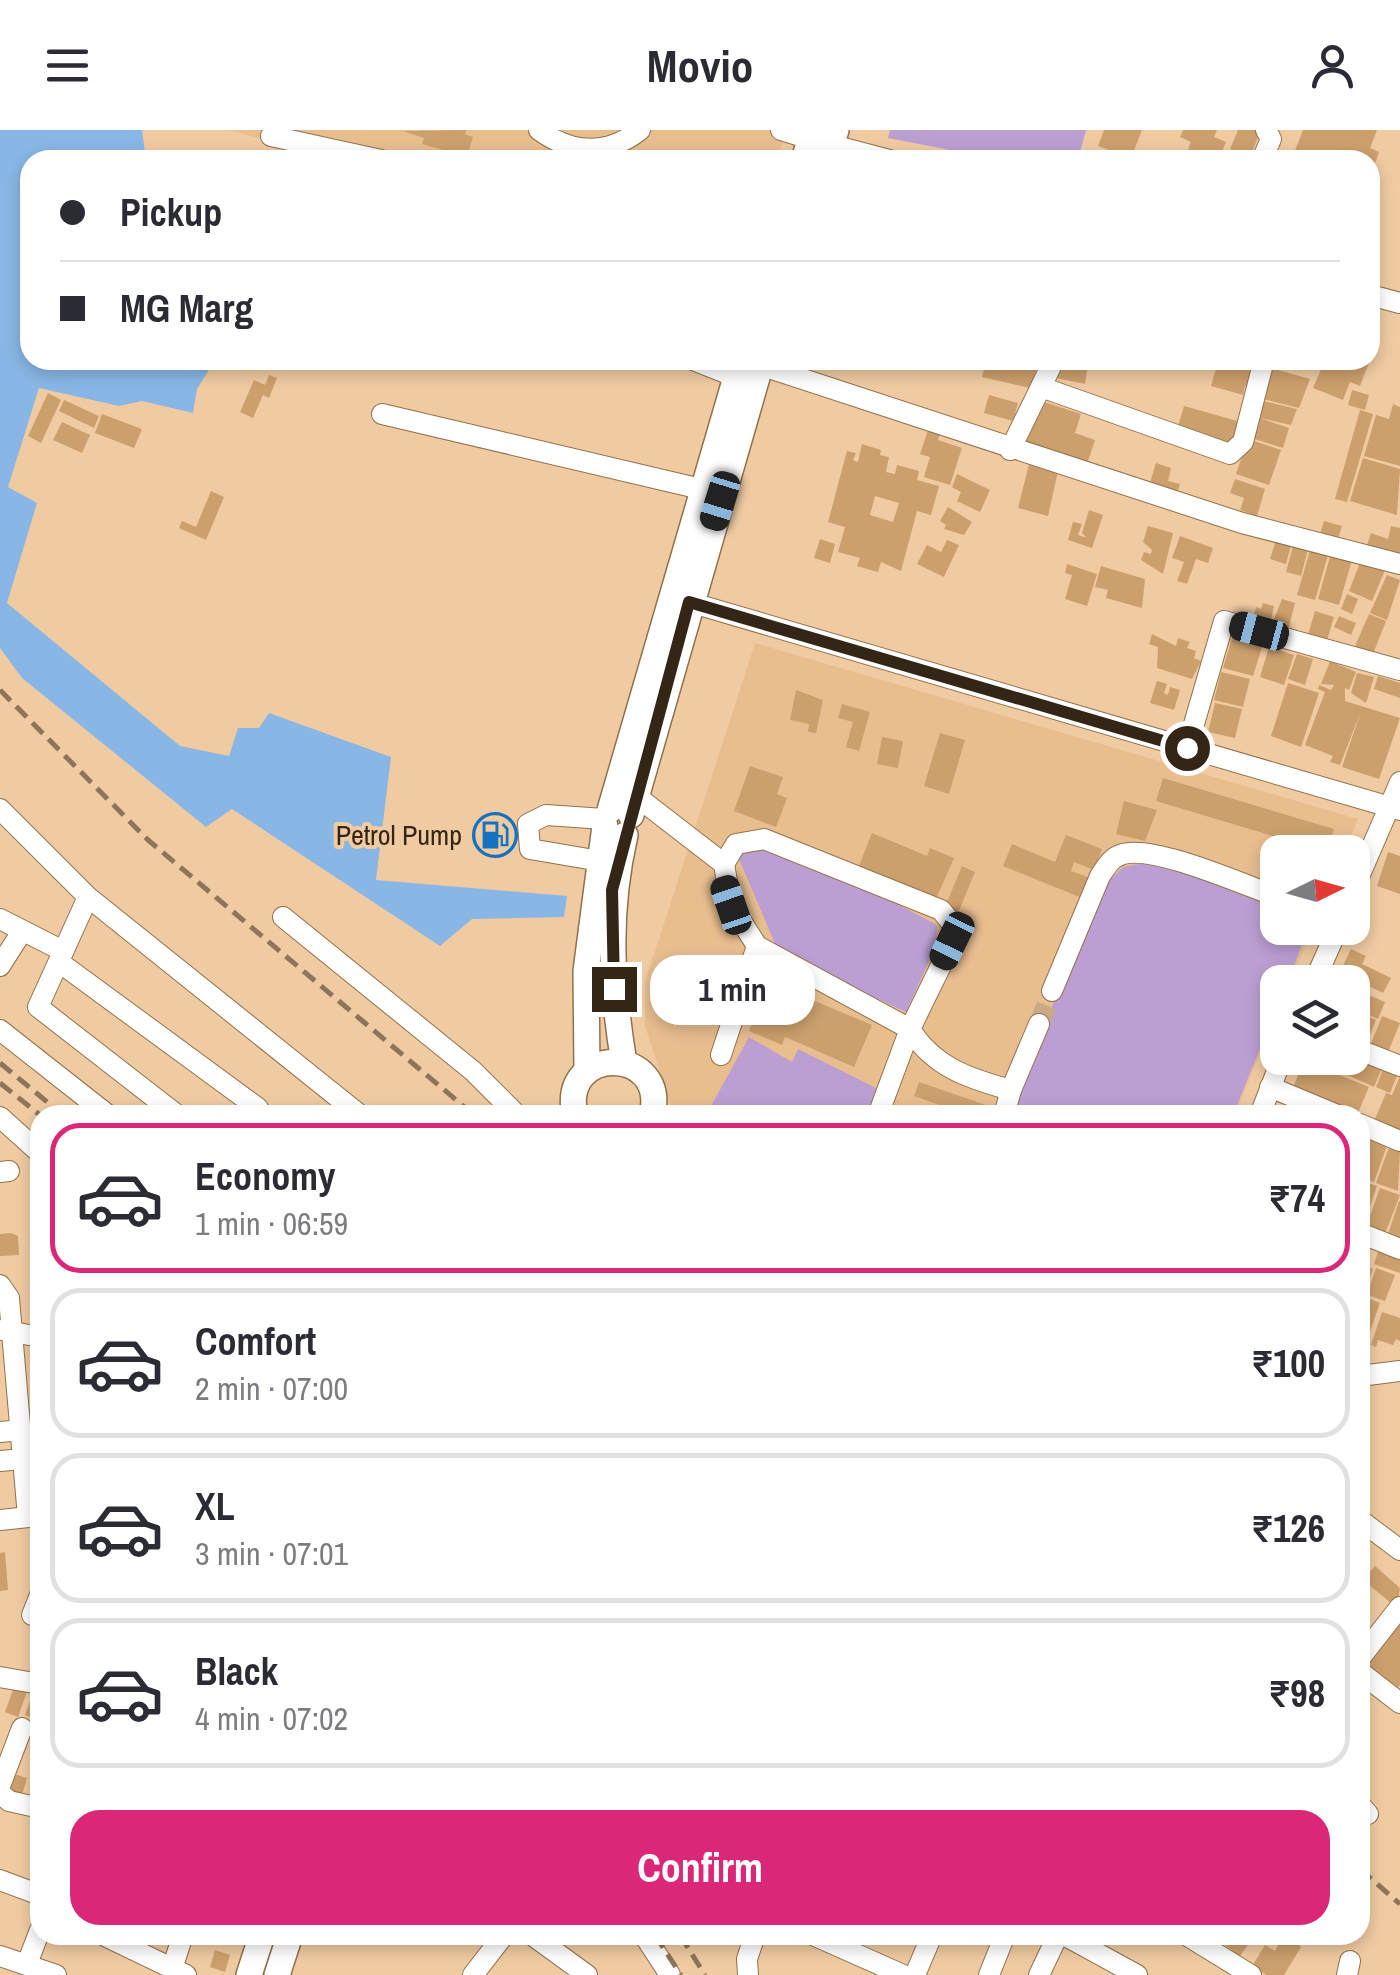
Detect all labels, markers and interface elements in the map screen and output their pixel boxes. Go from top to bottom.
text: Movio [647,35,753,96]
icon: menu [40,38,95,93]
icon: person [1305,38,1360,93]
text: Pickup [120,187,222,238]
text: MG Marg [120,283,253,334]
car [697,468,743,534]
car [1226,609,1292,653]
route start [1165,726,1210,771]
fuel station icon: Petrol Pump [472,812,518,858]
place label: Petrol Pump [336,816,462,854]
north arrow [1260,835,1370,945]
map controls [1260,835,1370,1075]
car [707,872,755,938]
car [925,907,979,975]
callout: 1 min [649,954,814,1024]
button: layers [1260,965,1370,1075]
route end [592,967,637,1012]
text: 1 min [698,968,767,1011]
text: Economy [195,1151,335,1202]
icon: car [75,1153,165,1243]
text: ₹74 [1268,1173,1325,1224]
text: 1 min · 06:59 [195,1202,348,1245]
text: Comfort [195,1316,316,1367]
icon: car [75,1318,165,1408]
text: ₹100 [1251,1338,1325,1389]
text: 2 min · 07:00 [195,1367,348,1410]
text: XL [195,1481,235,1532]
icon: car [75,1483,165,1573]
text: ₹126 [1251,1503,1325,1554]
text: 3 min · 07:01 [195,1532,348,1575]
text: Black [195,1646,278,1697]
icon: car [75,1648,165,1738]
text: ₹98 [1268,1668,1325,1719]
text: 4 min · 07:02 [195,1697,348,1740]
button: Confirm [70,1810,1330,1925]

